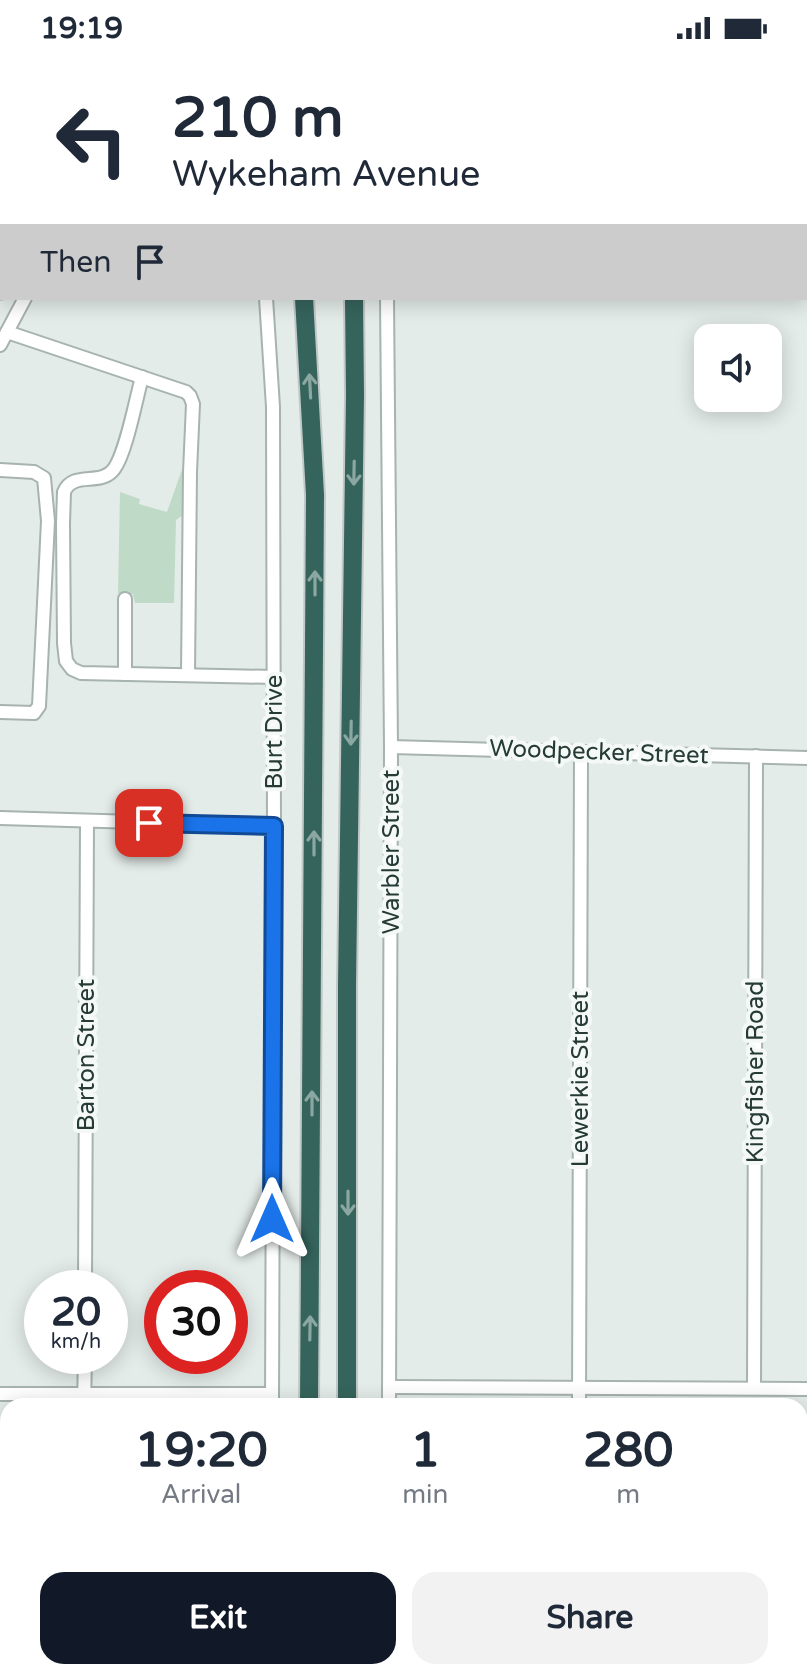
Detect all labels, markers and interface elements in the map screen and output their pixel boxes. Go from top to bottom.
text: 19:19 [40,10,123,47]
text: 210 m [172,85,343,152]
icon: left [40,88,144,192]
text: Wykeham Avenue [172,153,480,196]
icon: arrive [128,240,172,284]
text: Then [40,244,112,281]
map controls [694,324,782,412]
button: sound [694,324,782,412]
one-way arrow [303,373,318,400]
one-way arrow [346,459,362,486]
one-way arrow [307,570,323,597]
street label: Burt Drive [260,675,289,789]
one-way arrow [343,719,358,746]
street label: Woodpecker Street [489,734,709,770]
street label: Warbler Street [377,770,406,934]
pin [115,789,183,857]
icon: arrive [127,801,171,845]
one-way arrow [306,830,322,857]
street label: Barton Street [72,979,101,1131]
street label: Kingfisher Road [741,981,770,1163]
street label: Lewerkie Street [566,991,595,1167]
one-way arrow [304,1090,320,1117]
position arrow [230,1177,314,1261]
one-way arrow [340,1189,356,1216]
speed limit sign: 30 [144,1270,248,1374]
text: 20 [51,1288,101,1336]
one-way arrow [302,1315,318,1342]
text: km/h [51,1330,101,1354]
text: 19:20 [135,1422,268,1480]
text: 1 [410,1422,440,1480]
text: 280 [583,1422,673,1480]
text: Arrival [161,1479,241,1510]
text: min [402,1479,448,1510]
text: m [616,1479,640,1510]
button: Exit [40,1572,396,1664]
button: Share [412,1572,768,1664]

